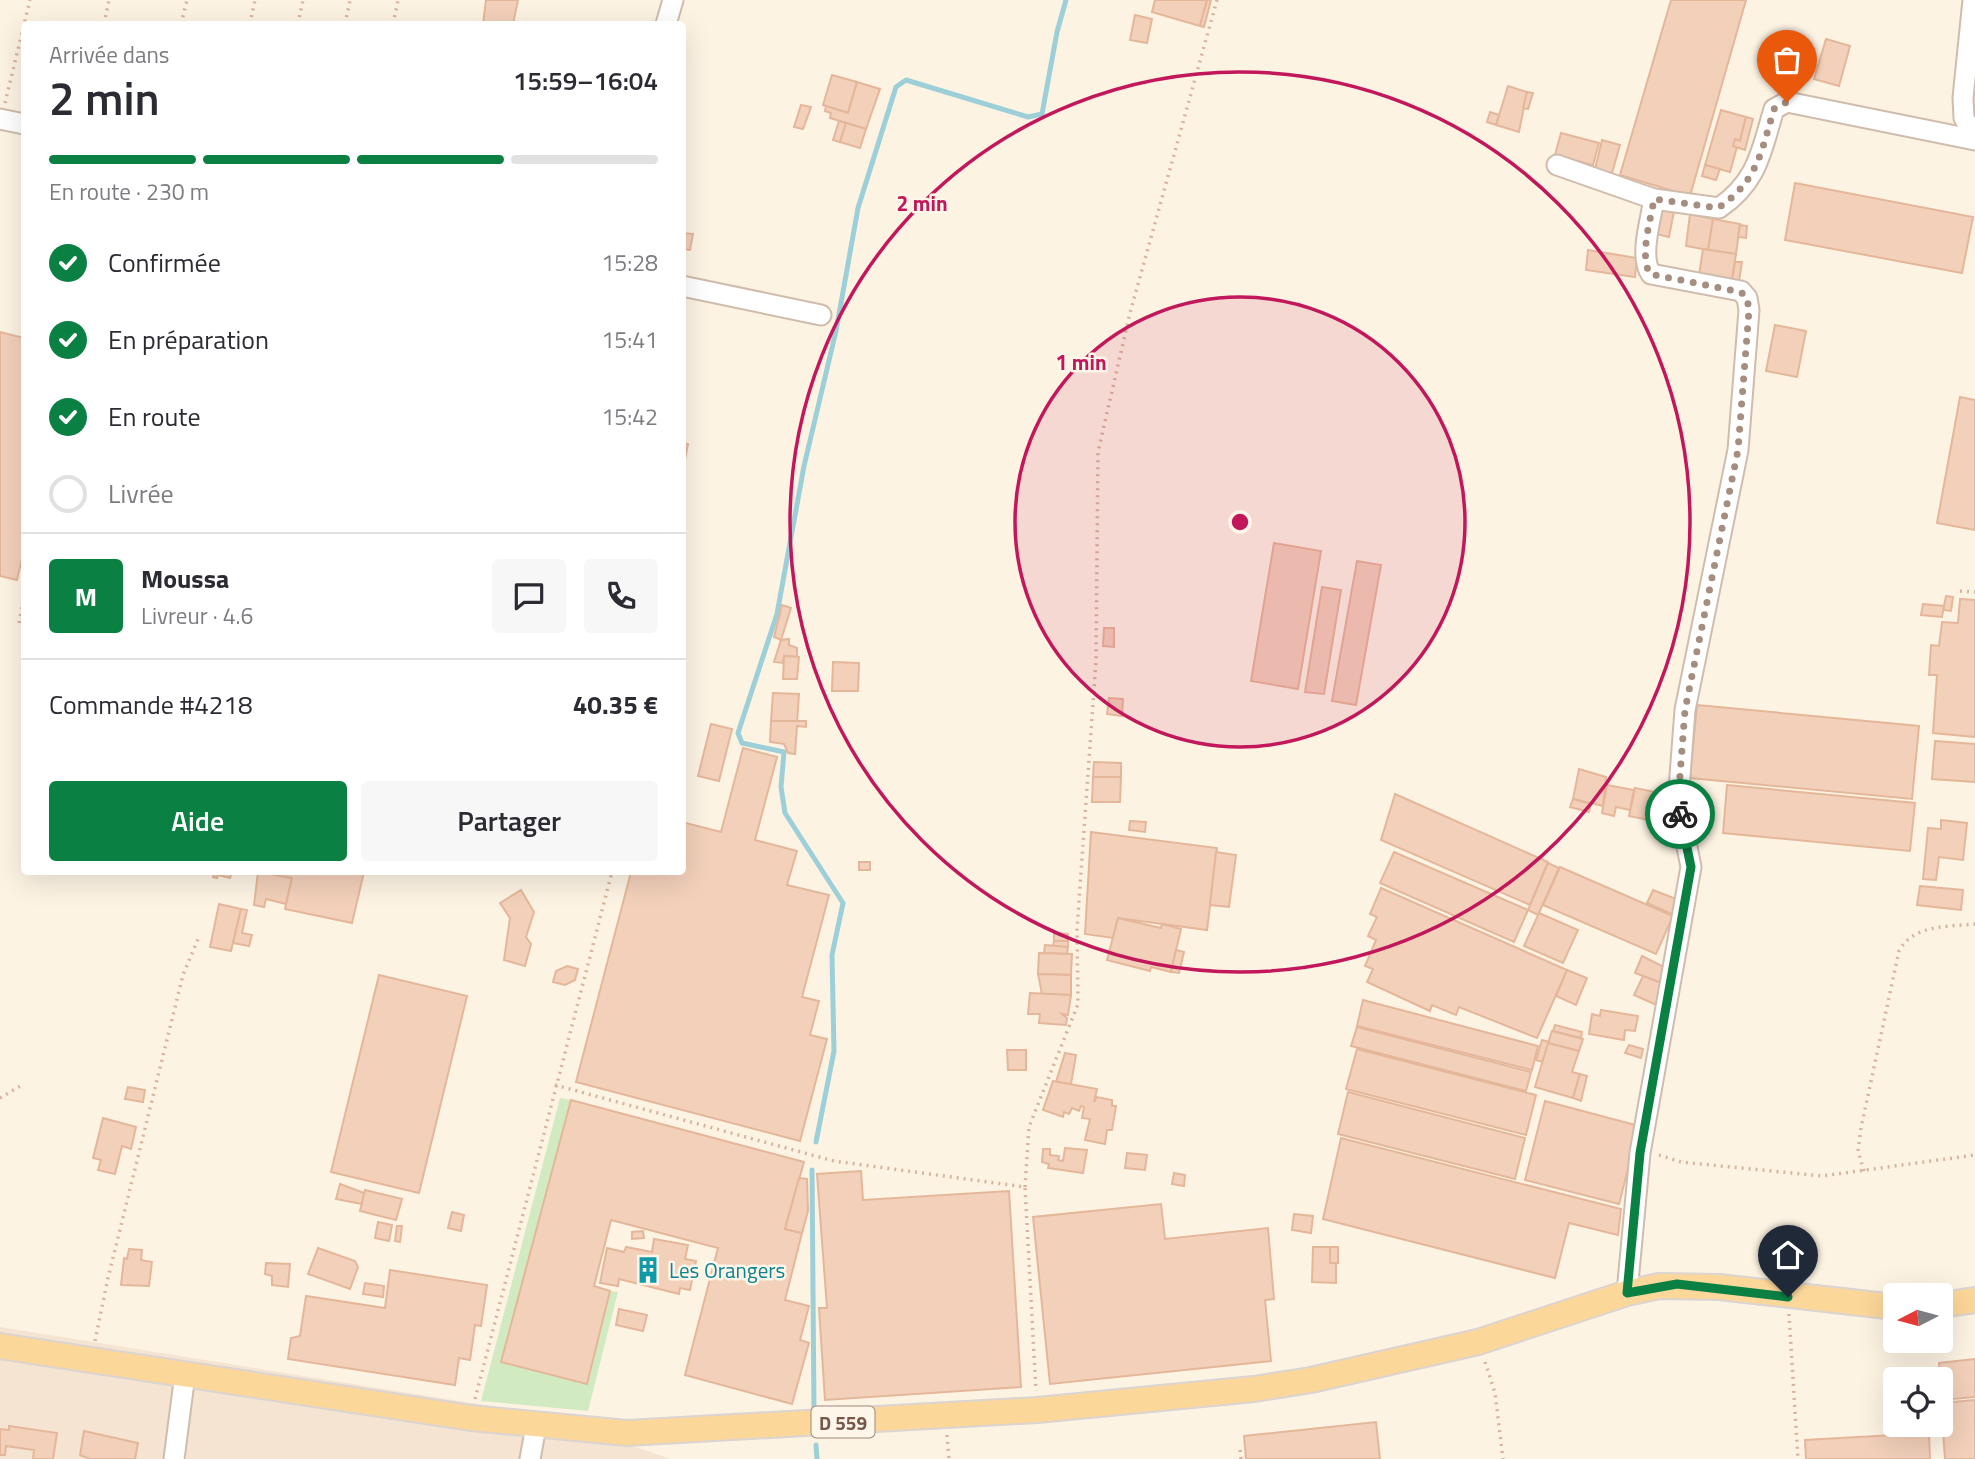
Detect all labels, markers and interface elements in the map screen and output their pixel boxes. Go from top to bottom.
pin [1757,30,1817,102]
text: Arrivée dans [49,37,170,72]
icon: bag [1768,41,1806,79]
text: 15:59–16:04 [513,61,658,100]
text: 2 min [49,63,160,133]
text: En route · 230 m [49,174,209,209]
text: 2 min [896,187,948,219]
text: Confirmée [108,243,221,282]
icon: check [49,244,87,282]
text: 15:28 [601,245,658,280]
text: En préparation [108,320,269,359]
icon: check [49,321,87,359]
text: 15:41 [601,322,658,357]
text: 1 min [1055,346,1107,378]
text: En route [108,397,201,436]
icon: check [49,398,87,436]
text: 15:42 [601,399,658,434]
text: Livrée [108,474,174,513]
centre of rings [1228,510,1252,534]
text: Moussa [141,559,229,598]
button: chat [492,559,566,633]
button: phone [584,559,658,633]
text: M [75,577,97,616]
text: Livreur · 4.6 [141,598,253,633]
text: Commande #4218 [49,685,252,724]
text: 40.35 € [573,685,658,724]
courier [1645,779,1715,849]
button: Aide [49,781,347,861]
button: Partager [361,781,658,861]
icon: bike [1661,795,1699,833]
pin [1758,1225,1818,1297]
icon: home [1769,1236,1807,1274]
place label: Les Orangers [669,1254,785,1286]
building icon: Les Orangers [633,1255,663,1285]
north arrow [1883,1283,1953,1353]
map controls [1883,1283,1953,1437]
button: locate [1883,1367,1953,1437]
road number: D 559 [812,1406,874,1438]

